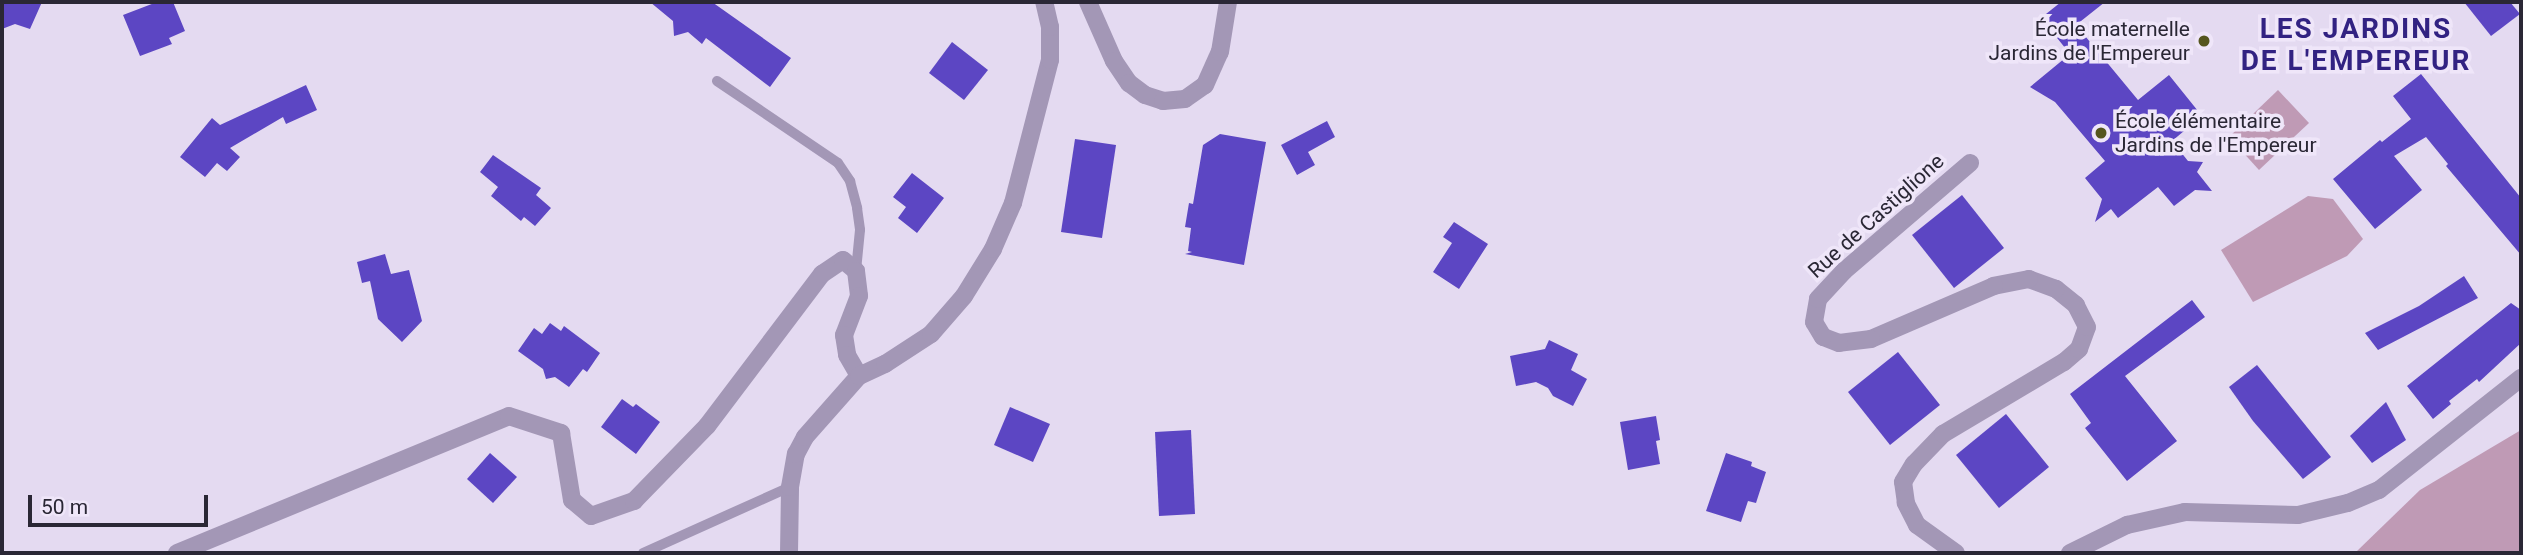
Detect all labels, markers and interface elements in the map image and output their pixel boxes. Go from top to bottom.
district label: LES JARDINS DE L'EMPEREUR [2242,12,2470,78]
place label: École maternelle Jardins de l'Empereur [1988,16,2190,66]
marker: École maternelle Jardins de l'Empereur [2196,33,2212,49]
place label: École élémentaire Jardins de l'Empereur [2115,108,2317,158]
marker: École élémentaire Jardins de l'Empereur [2093,125,2109,141]
street label: Rue de Castiglione [1803,149,1949,283]
scale bar [32,482,212,526]
text: 50 m [41,495,88,519]

